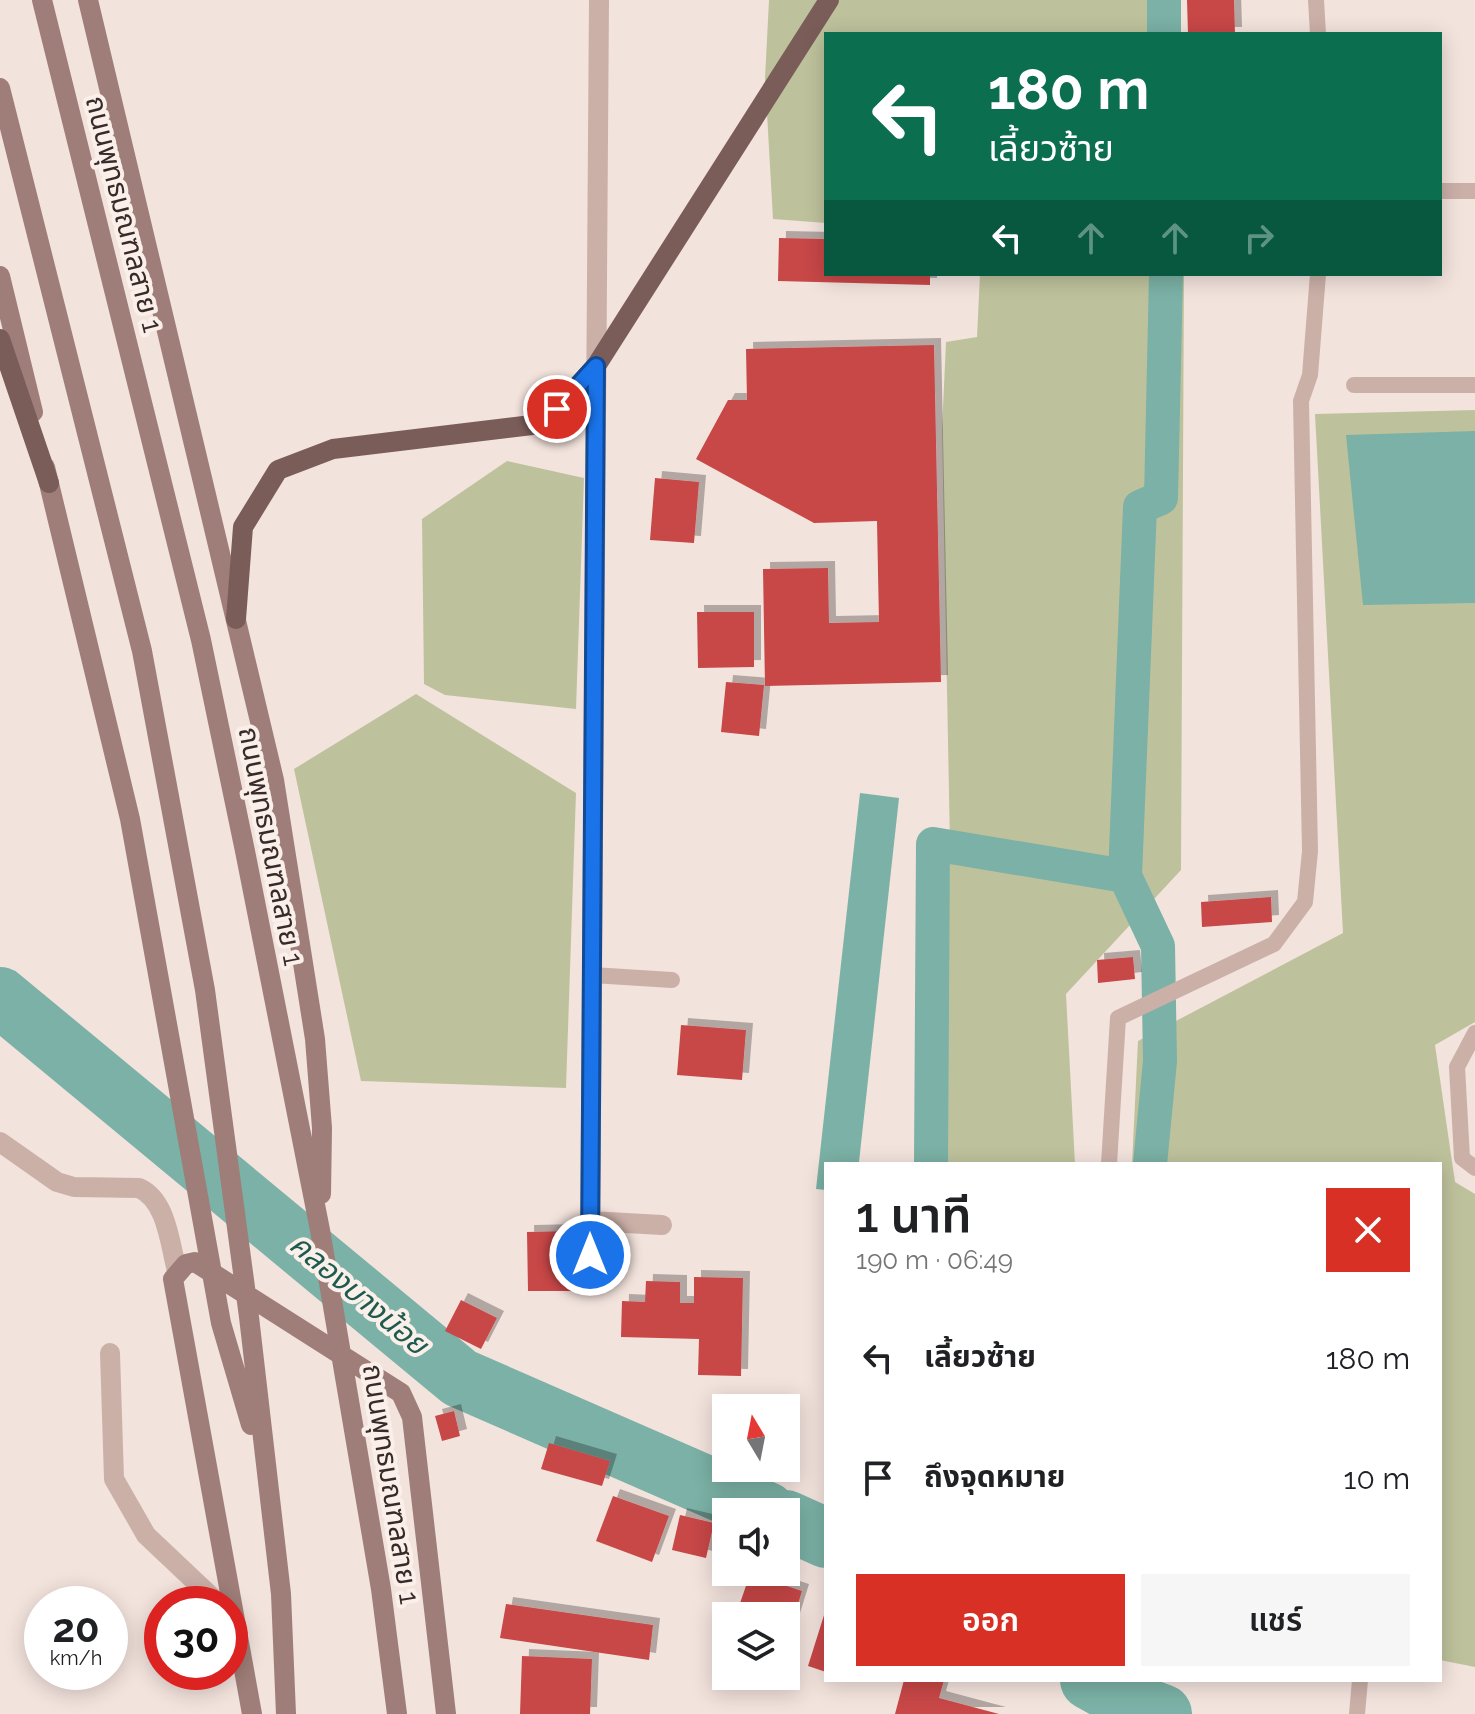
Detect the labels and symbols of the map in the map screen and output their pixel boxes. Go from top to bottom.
street label: ถนนพุทธมณฑลสาย 1 [79,92,169,336]
pin [523,375,591,443]
street label: ถนนพุทธมณฑลสาย 1 [232,724,310,968]
position arrow [548,1213,632,1297]
water label: คลองบางน้อย [283,1226,437,1363]
street label: ถนนพุทธมณฑลสาย 1 [356,1362,426,1606]
north arrow [712,1394,800,1482]
speed limit sign: 30 [144,1586,248,1690]

